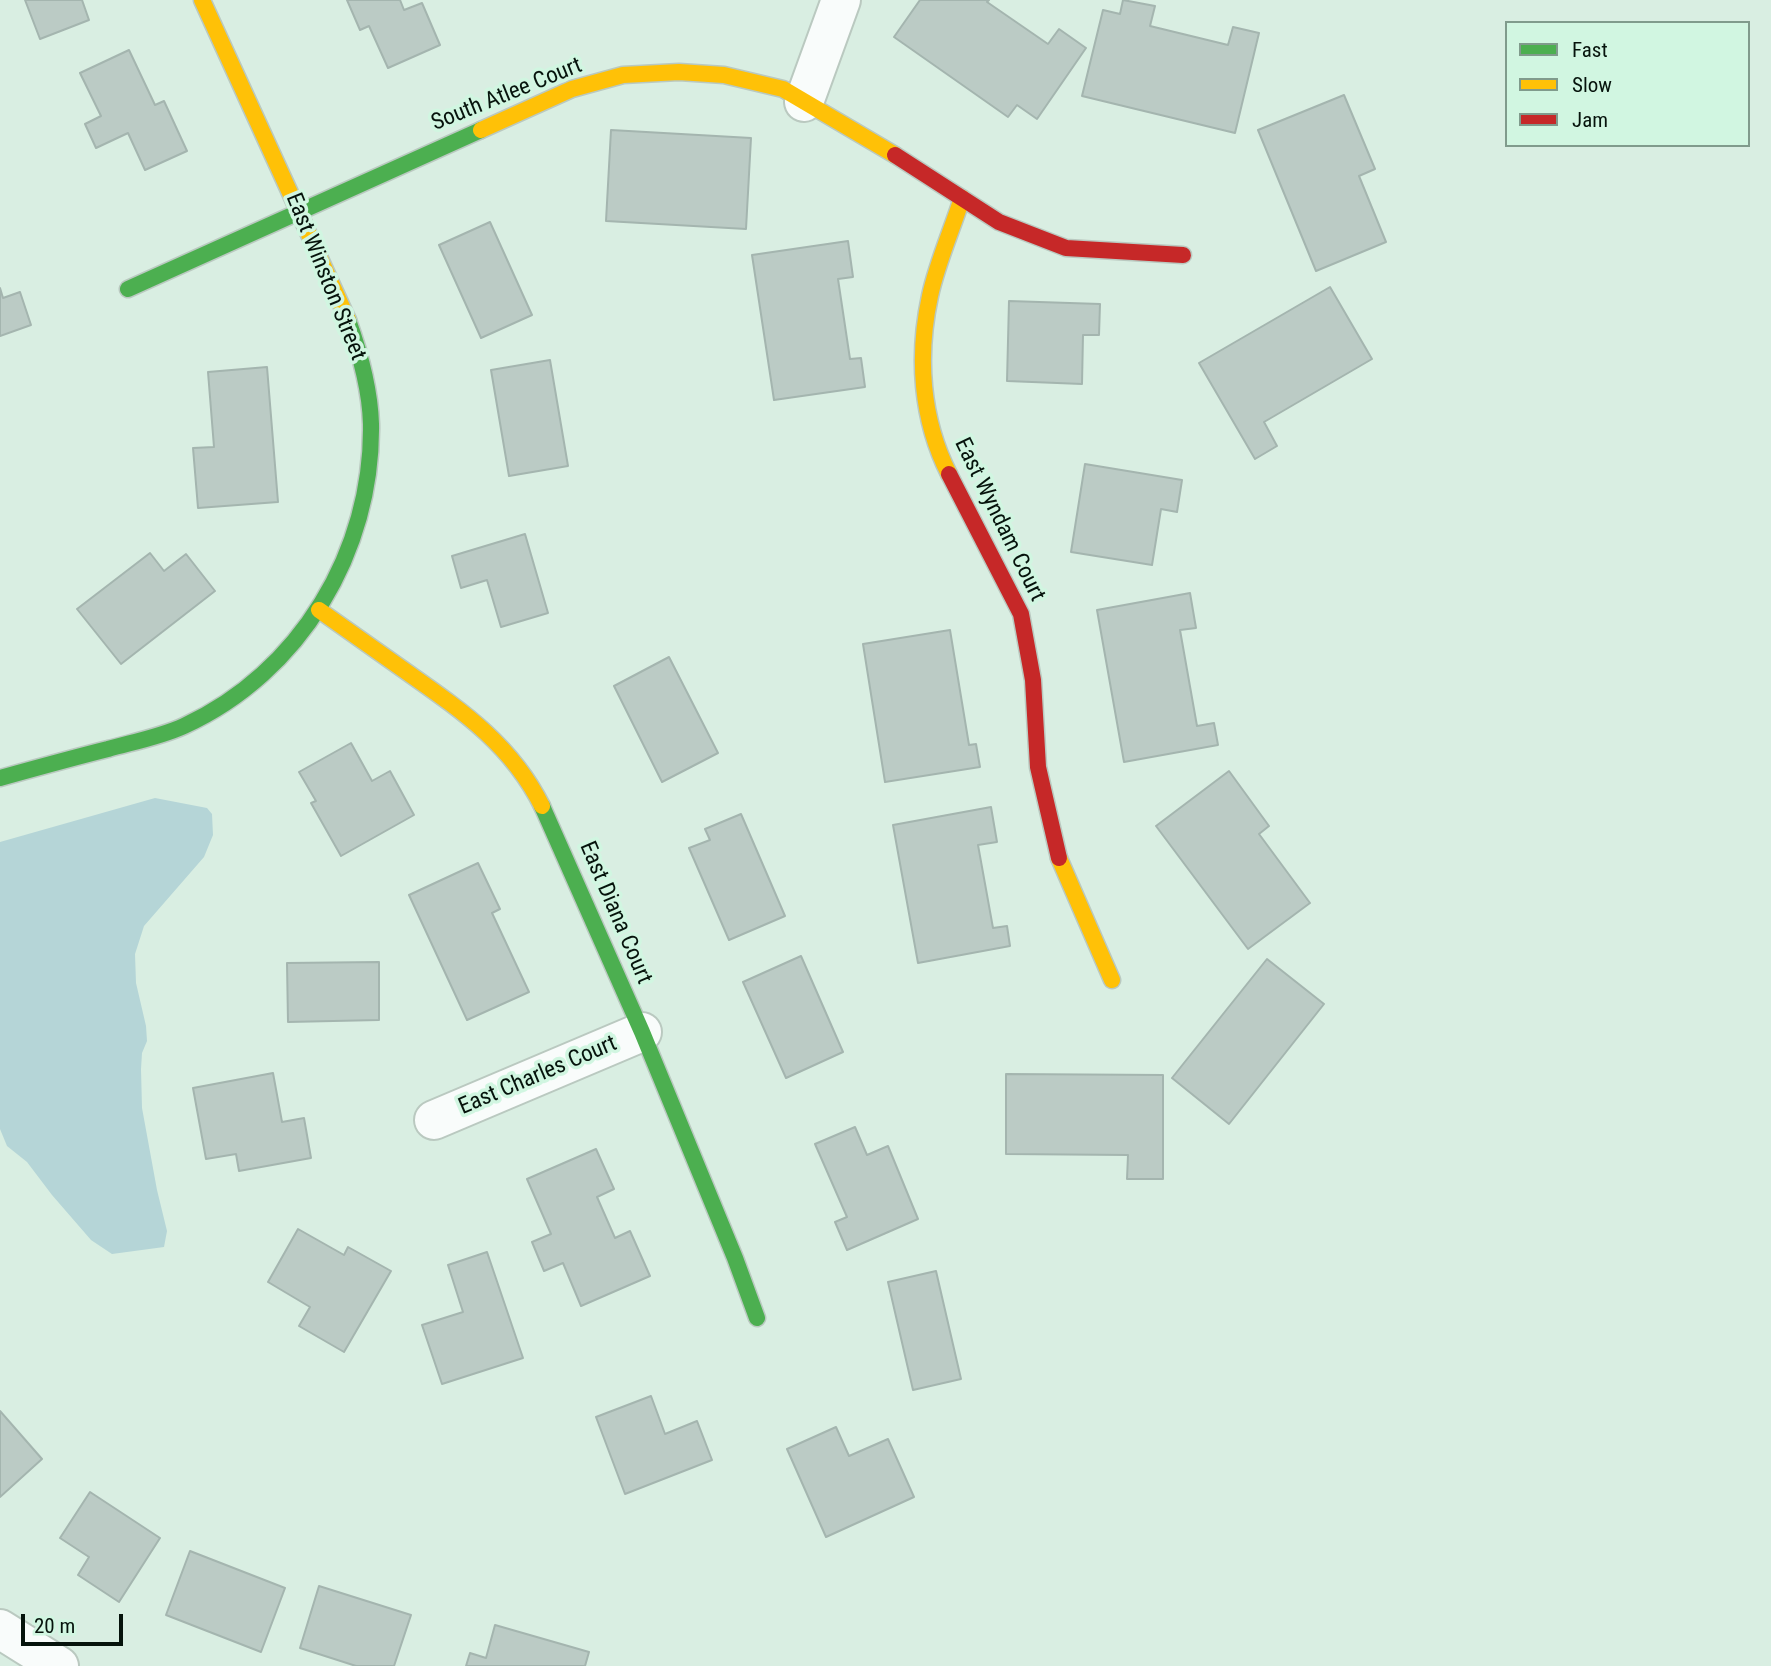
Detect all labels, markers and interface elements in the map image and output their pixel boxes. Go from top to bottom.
legend [1505,21,1750,147]
text: Fast [1572,38,1608,62]
street label: South Atlee Court [428,52,586,138]
text: Slow [1572,73,1612,97]
text: Jam [1572,108,1608,132]
street label: East Winston Street [279,189,371,365]
street label: East Wyndam Court [948,434,1050,606]
street label: East Diana Court [573,838,657,988]
street label: East Charles Court [455,1030,621,1122]
scale bar [24,1600,126,1644]
text: 20 m [34,1614,75,1638]

